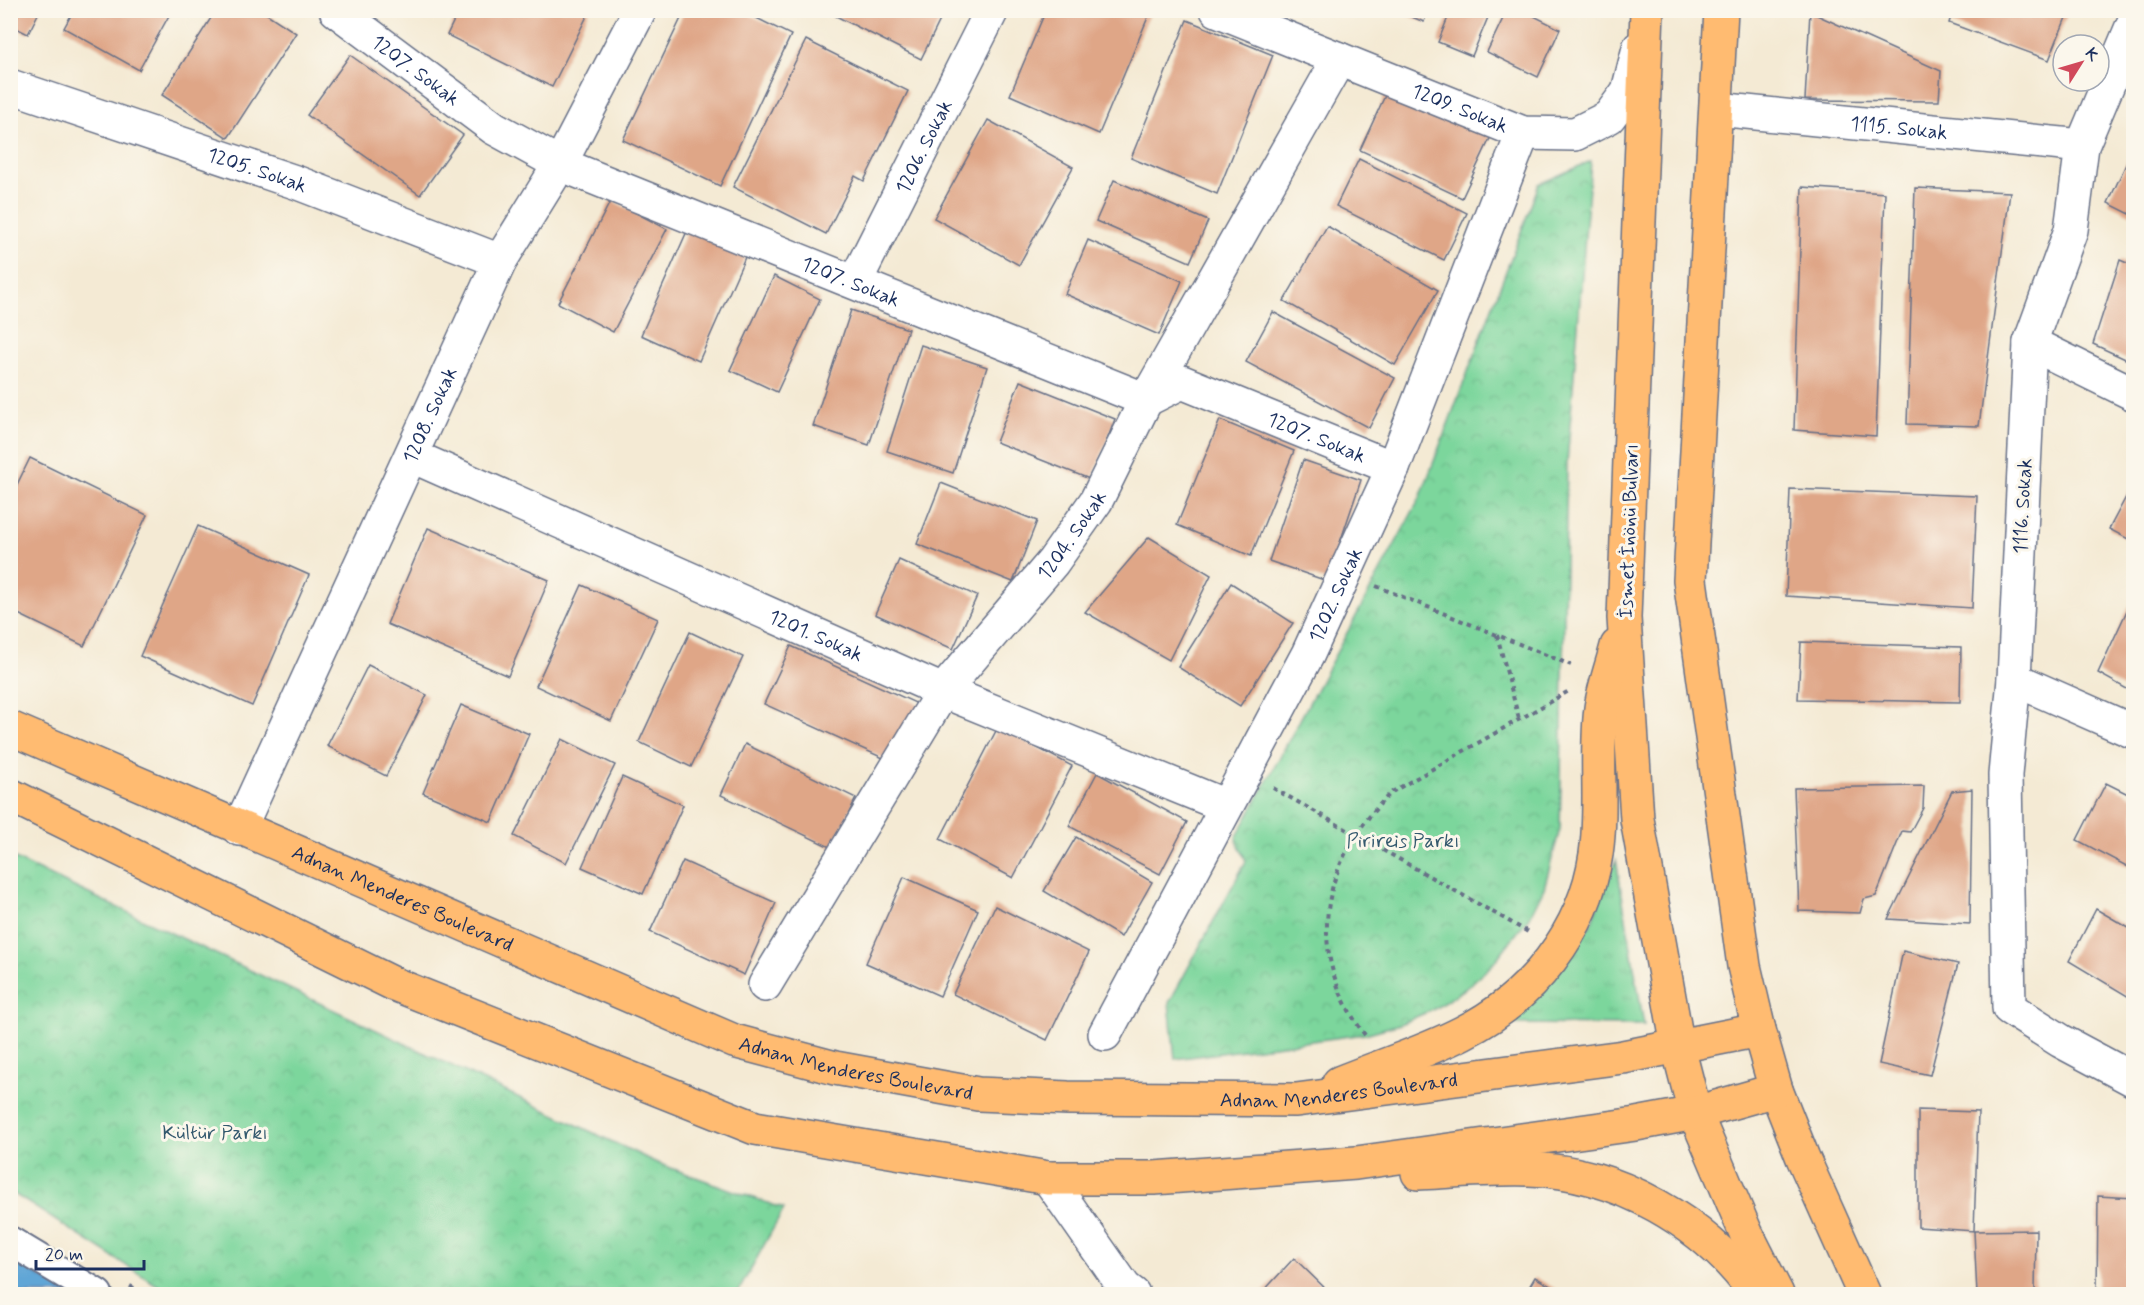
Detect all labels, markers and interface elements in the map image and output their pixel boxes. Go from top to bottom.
street label: 1207. Sokak [366,29,465,113]
north arrow [2051,33,2111,93]
text: K [2080,44,2104,66]
street label: 1209. Sokak [1407,78,1512,141]
street label: 1206. Sokak [890,95,960,199]
street label: 1115. Sokak [1849,111,1949,147]
street label: 1205. Sokak [203,141,311,200]
street label: 1207. Sokak [797,251,904,315]
street label: 1208. Sokak [397,363,465,468]
street label: 1207. Sokak [1263,406,1370,470]
street label: İsmet İnönü Bulvarı [1613,443,1646,619]
street label: 1116. Sokak [2008,458,2039,555]
street label: 1204. Sokak [1032,487,1114,586]
street label: 1202. Sokak [1303,543,1370,647]
street label: 1201. Sokak [764,604,867,669]
park label: Pirireis Parkı [1347,828,1459,855]
street label: Adnan Menderes Boulevard [287,839,517,959]
street label: Adnan Menderes Boulevard [736,1031,975,1108]
street label: Adnan Menderes Boulevard [1220,1067,1459,1115]
park label: Kültür Parkı [162,1120,268,1147]
scale bar [36,1233,144,1271]
text: 20 m [45,1243,83,1267]

